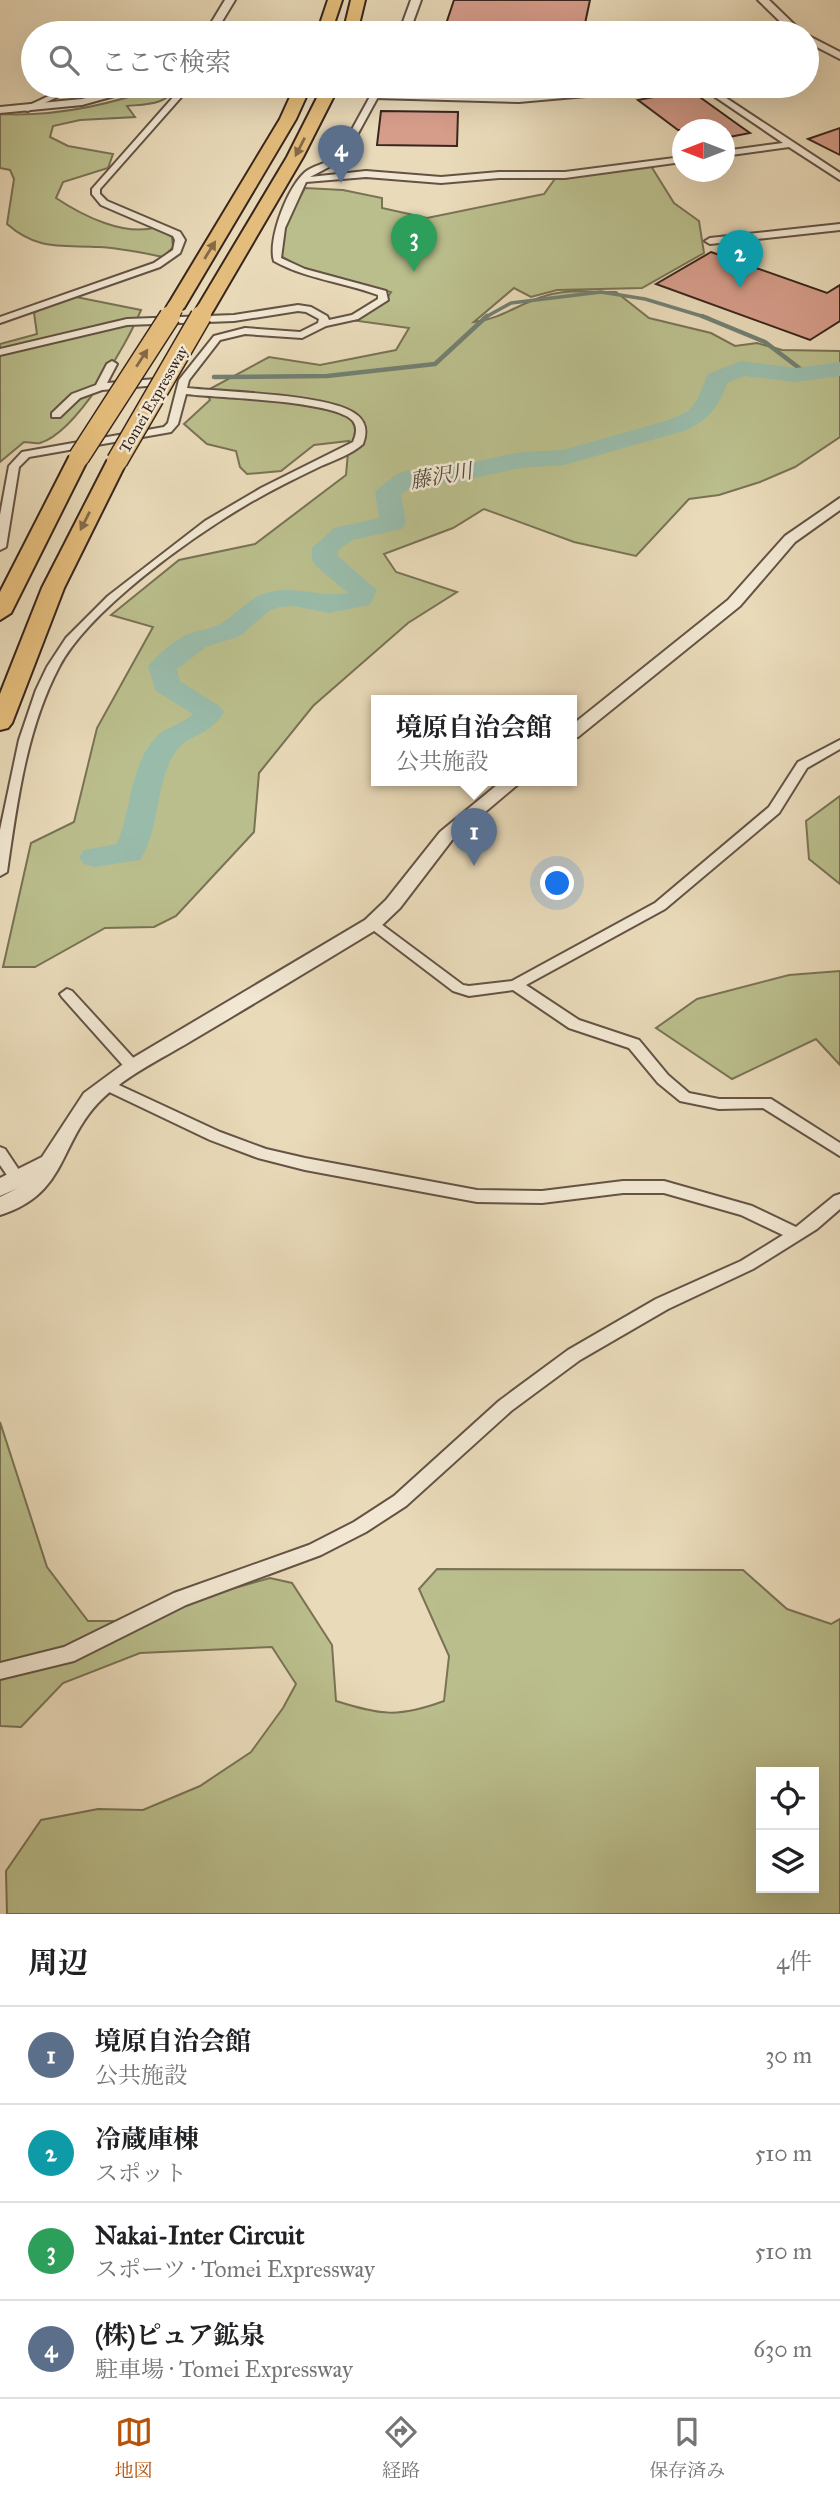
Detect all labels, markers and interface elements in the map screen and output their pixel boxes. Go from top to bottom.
search box [21,21,819,98]
icon: search [45,41,83,79]
text: ここで検索 [101,46,231,78]
north arrow [672,119,735,182]
pin: 4 [318,125,364,183]
one-way arrow [295,137,306,157]
pin: 3 [391,214,437,272]
pin: 2 [717,230,763,288]
one-way arrow [204,240,217,259]
street label: Tomei Expressway [115,342,192,456]
one-way arrow [135,348,148,367]
water label: 藤沢川 [408,457,476,494]
one-way arrow [80,511,91,531]
popup [371,695,577,786]
text: 境原自治会館 [396,711,552,743]
text: 公共施設 [396,747,488,775]
pin: 1 [451,808,497,866]
your location [540,866,574,900]
map controls [756,1767,819,1893]
button: locate [756,1767,819,1830]
button: layers [756,1830,819,1893]
text: 周辺 [28,1945,88,1981]
text: 4件 [776,1947,812,1975]
text: 境原自治会館 [95,2025,251,2057]
text: 1 [46,2041,56,2069]
text: 30 m [765,2041,812,2069]
text: 公共施設 [95,2061,187,2089]
text: 冷蔵庫棟 [95,2123,199,2155]
text: 2 [45,2139,57,2167]
text: 510 m [755,2139,812,2167]
text: スポット [95,2159,187,2187]
text: Nakai-Inter Circuit [95,2219,304,2251]
text: 3 [46,2237,56,2265]
text: 510 m [755,2237,812,2265]
text: スポーツ · Tomei Expressway [95,2255,375,2283]
text: (株)ピュア鉱泉 [95,2319,266,2351]
text: 4 [45,2335,57,2363]
text: 630 m [753,2335,812,2363]
text: 駐車場 · Tomei Expressway [95,2355,353,2383]
tab: 地図 [115,2413,153,2482]
tab: 経路 [382,2413,420,2482]
tab: 保存済み [649,2413,725,2482]

